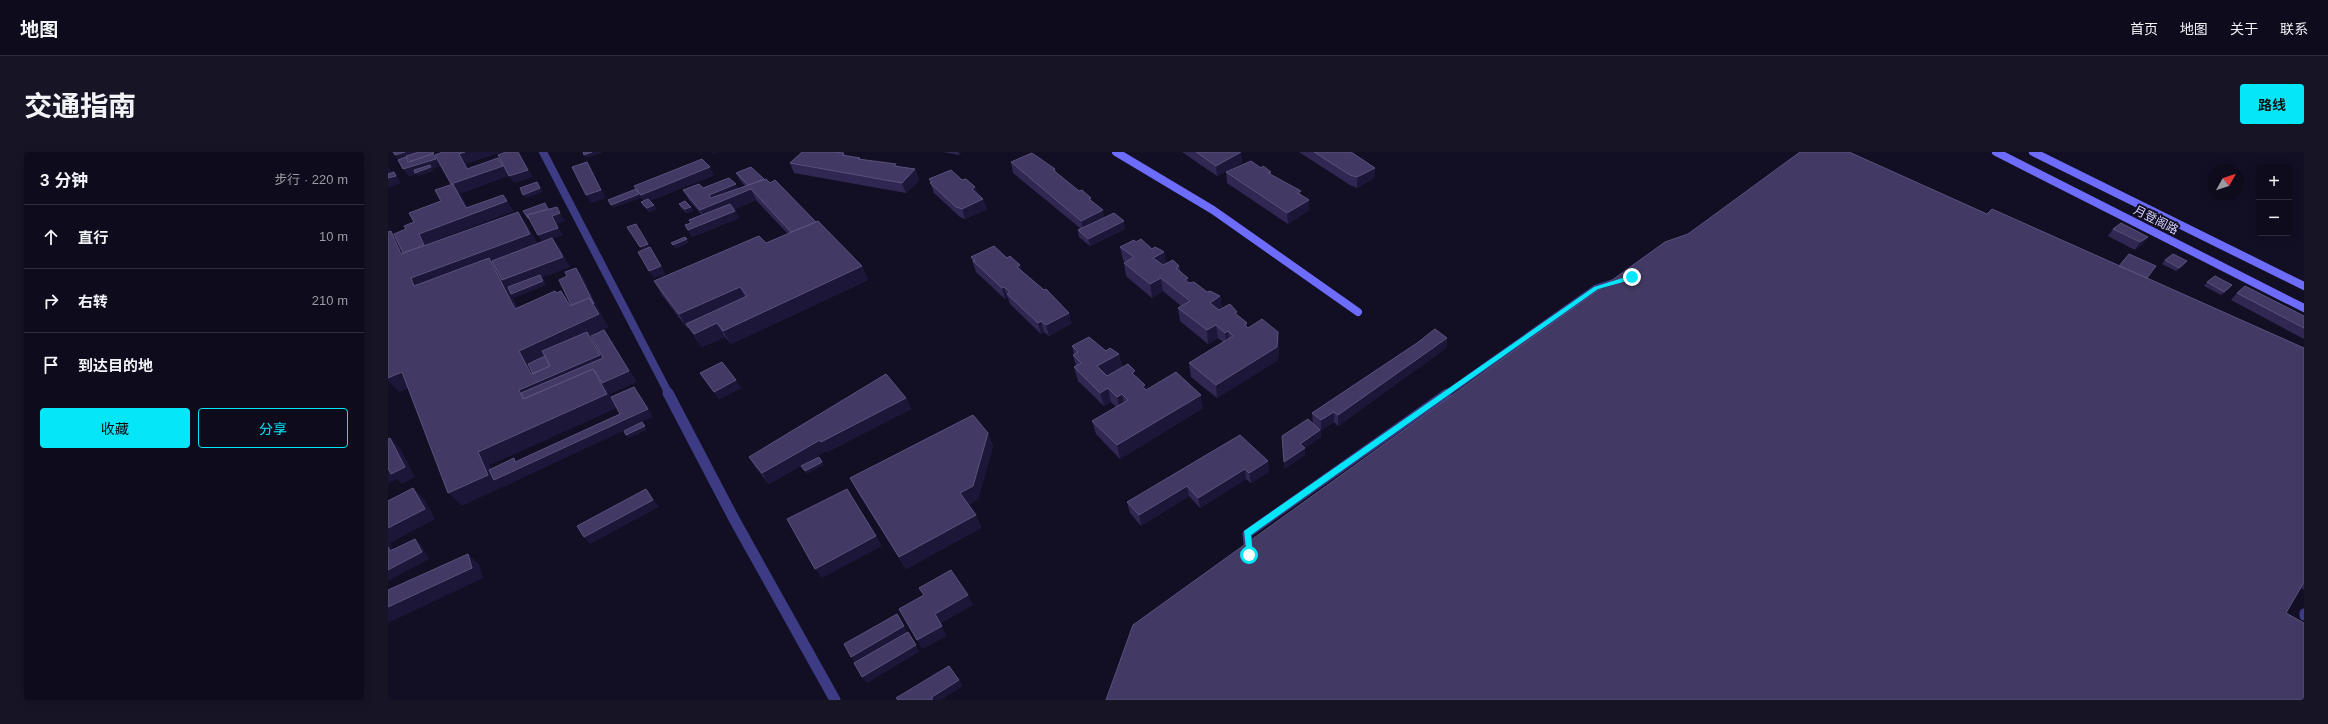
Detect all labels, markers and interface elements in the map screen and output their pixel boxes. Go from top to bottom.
text: 地图 [20,19,58,40]
text: 首页 [2130,21,2158,37]
text: 地图 [2180,21,2208,37]
text: 关于 [2230,21,2258,37]
text: 联系 [2280,21,2308,37]
button: 路线 [2240,84,2304,124]
text: 交通指南 [24,91,136,122]
north arrow [2208,164,2244,200]
map controls [2256,164,2292,236]
button: + [2256,164,2292,200]
text: 3 分钟 [40,171,88,190]
text: 步行 · 220 m [274,172,348,187]
button: − [2256,200,2292,236]
street label: 月登阁路 [2131,203,2181,237]
icon: ahead [40,226,62,248]
text: 直行 [78,229,108,246]
text: 10 m [319,229,348,244]
route end [1623,268,1641,286]
icon: right [40,290,62,312]
text: 右转 [78,293,108,310]
text: 210 m [312,293,348,308]
icon: arrive [40,354,62,376]
text: 到达目的地 [78,357,153,374]
button: 收藏 [40,408,190,448]
button: 分享 [198,408,348,448]
route start [1240,546,1258,564]

